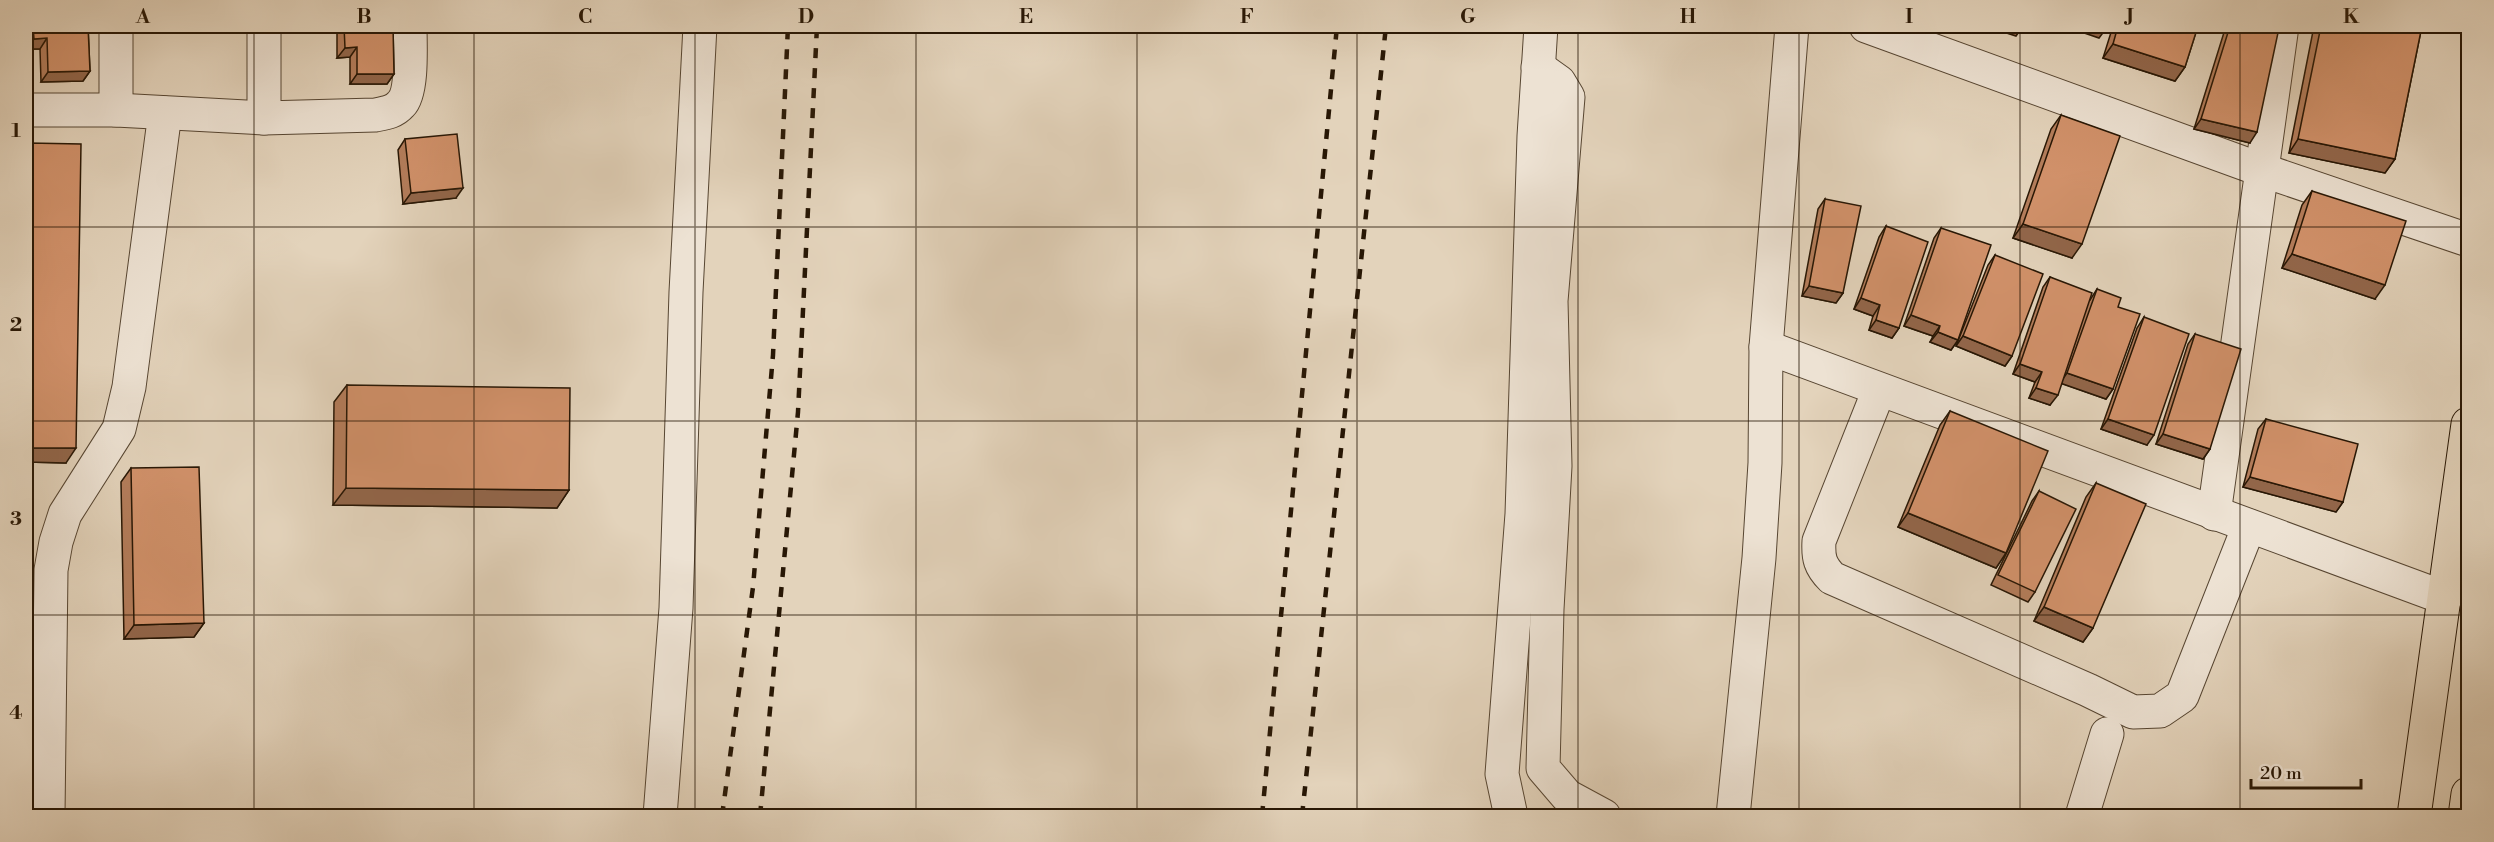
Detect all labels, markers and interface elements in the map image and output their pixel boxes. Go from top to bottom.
text: A [135,5,151,30]
text: B [356,5,372,30]
text: C [578,5,592,30]
text: D [798,5,814,30]
text: E [1019,5,1033,30]
text: F [1240,5,1254,30]
text: G [1460,5,1476,30]
text: H [1680,5,1697,30]
text: I [1905,5,1913,30]
text: J [2123,5,2134,30]
text: K [2343,5,2360,30]
text: 1 [11,119,21,144]
text: 2 [10,313,22,338]
text: 3 [10,507,22,532]
text: 4 [9,701,23,726]
scale bar [2251,752,2360,790]
text: 20 m [2260,762,2302,785]

